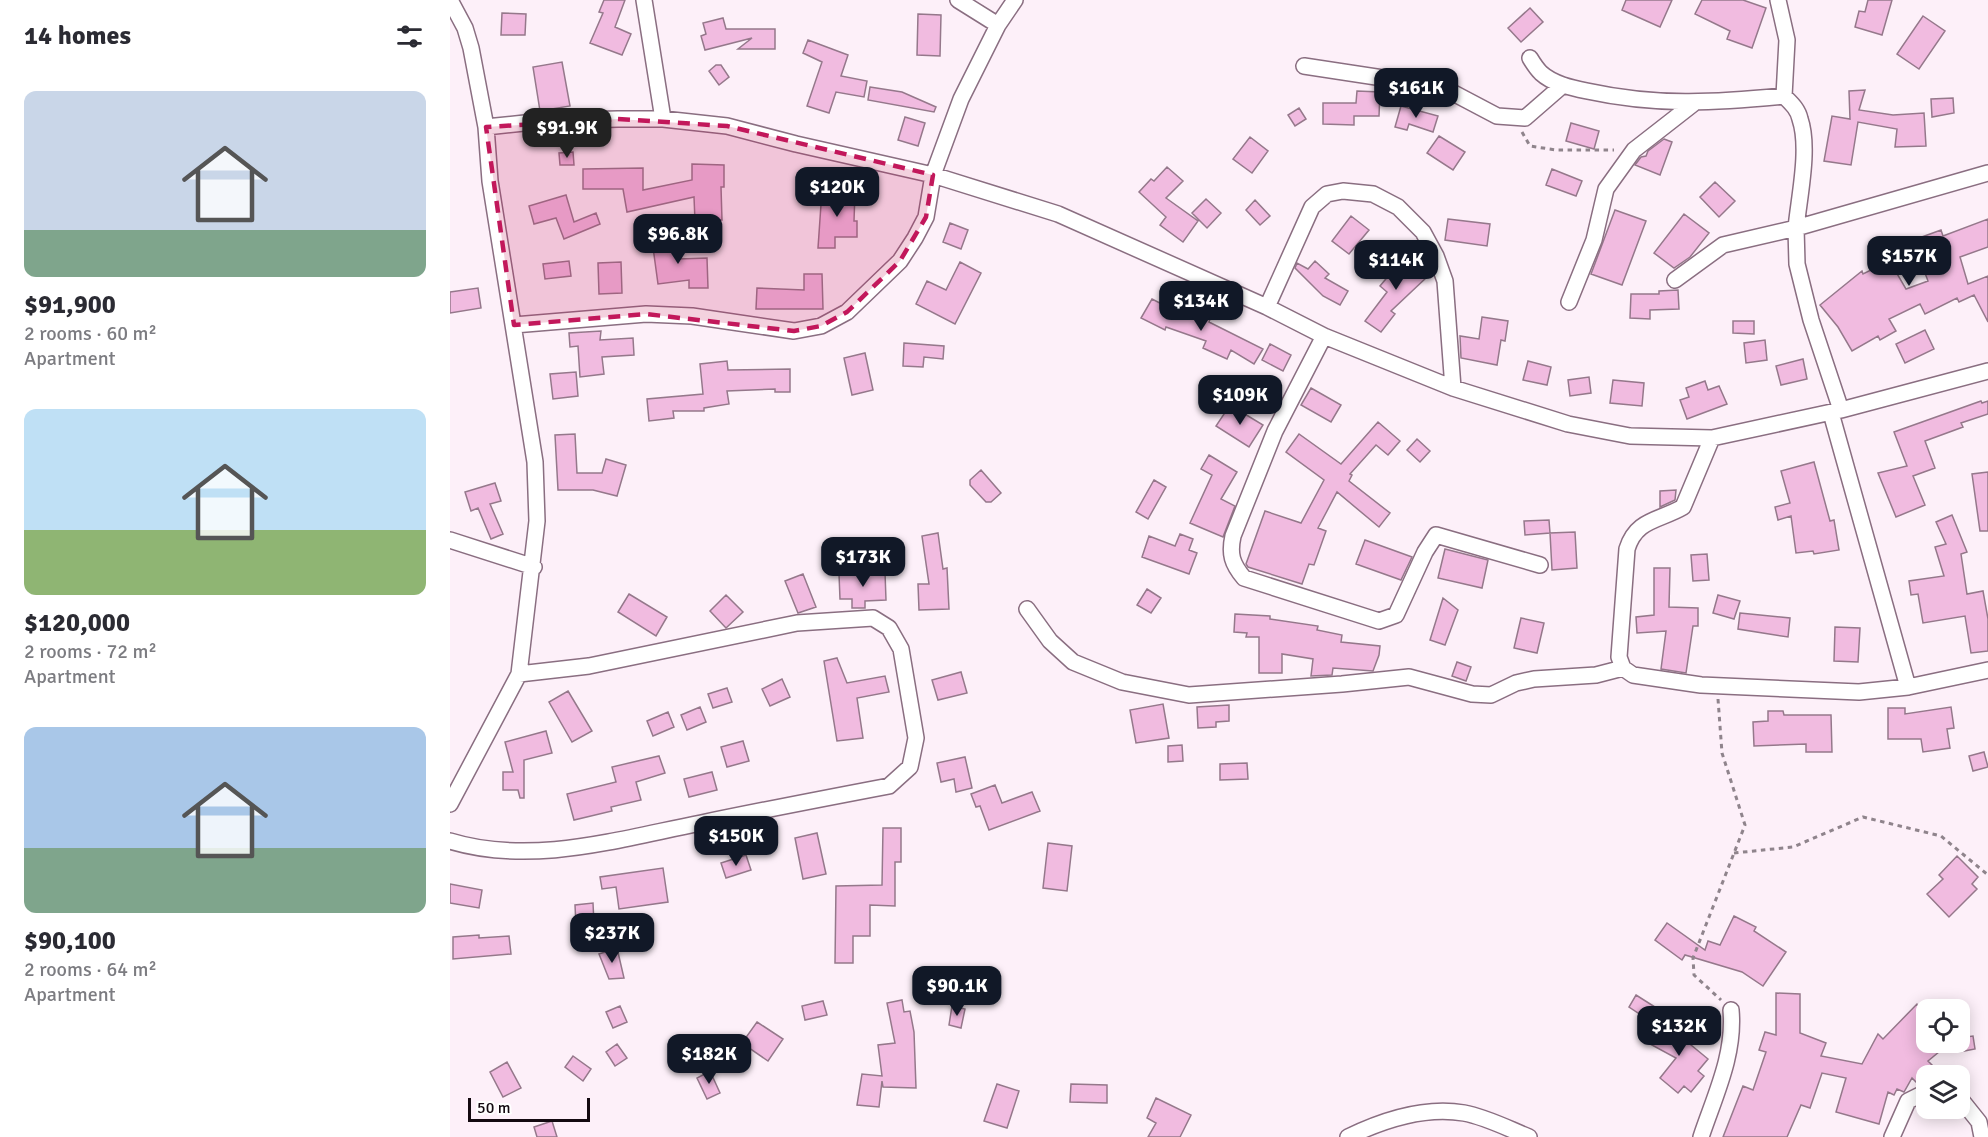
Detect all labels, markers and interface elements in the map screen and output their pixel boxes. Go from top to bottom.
text: 14 homes [24,20,131,52]
icon: filters [393,20,426,53]
pin: $161K [1374,68,1458,119]
text: $161K [1388,75,1444,100]
pin: $91.9K [518,108,616,159]
text: $91.9K [536,115,598,140]
icon: home [171,130,279,238]
pin: $120K [795,167,879,218]
text: $120K [809,174,865,199]
pin: $96.8K [629,214,727,265]
text: $96.8K [647,221,709,246]
pin: $157K [1867,236,1951,287]
pin: $114K [1354,240,1438,291]
text: $157K [1881,243,1937,268]
text: $114K [1368,247,1424,272]
pin: $134K [1159,281,1243,332]
text: $134K [1173,288,1229,313]
text: $91,900 [24,289,116,321]
text: 2 rooms · 60 m² [24,321,157,346]
text: Apartment [24,346,116,371]
pin: $109K [1198,375,1282,426]
text: $109K [1212,382,1268,407]
icon: home [171,448,279,556]
pin: $173K [821,537,905,588]
text: $173K [835,544,891,569]
text: $120,000 [24,607,130,639]
text: 2 rooms · 72 m² [24,639,157,664]
text: Apartment [24,664,116,689]
icon: home [171,766,279,874]
pin: $150K [694,816,778,867]
text: $150K [708,823,764,848]
pin: $237K [570,913,654,964]
text: $237K [584,920,640,945]
text: $90,100 [24,925,116,957]
text: 2 rooms · 64 m² [24,957,157,982]
pin: $90.1K [908,966,1006,1017]
text: $90.1K [926,973,988,998]
text: Apartment [24,982,116,1007]
map controls [1916,999,1970,1119]
button: locate [1916,999,1970,1053]
pin: $132K [1637,1006,1721,1057]
text: $132K [1651,1013,1707,1038]
pin: $182K [667,1034,751,1085]
text: $182K [681,1041,737,1066]
button: layers [1916,1065,1970,1119]
scale bar [468,1095,590,1122]
text: 50 m [477,1098,511,1118]

